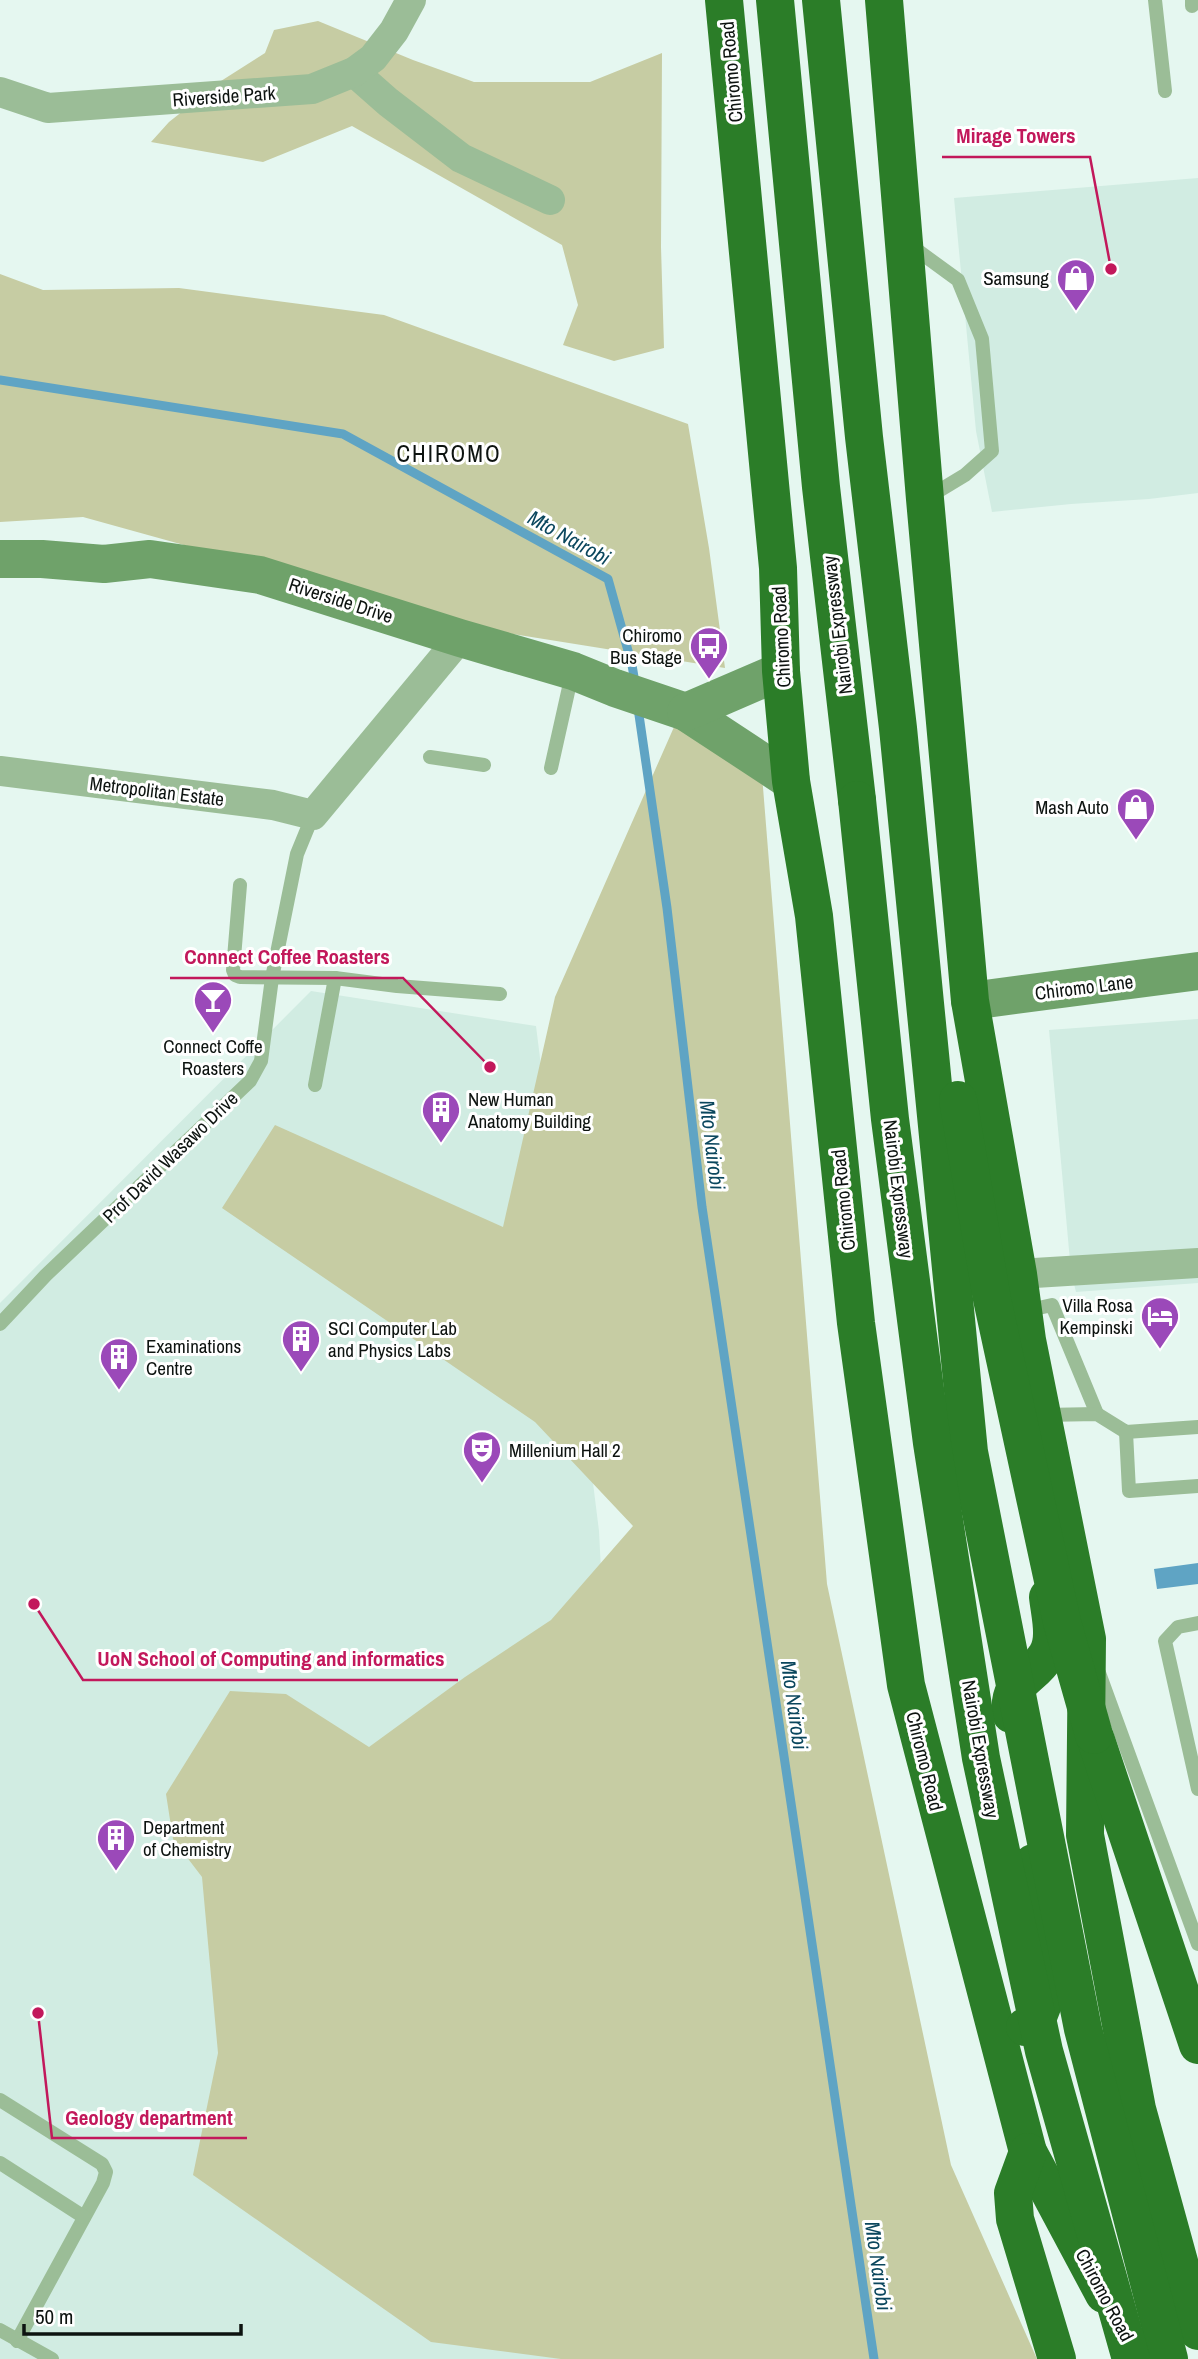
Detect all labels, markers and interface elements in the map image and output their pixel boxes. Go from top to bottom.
street label: Chiromo Road [714,20,748,124]
street label: Riverside Park [172,79,277,113]
callout: Mirage Towers [942,115,1090,157]
text: Mirage Towers [956,121,1076,150]
shop icon: Samsung [1055,257,1097,312]
place label: Samsung [983,265,1049,291]
district label: CHIROMO [396,438,502,469]
water label: Mto Nairobi [523,503,616,572]
street label: Nairobi Expressway [816,554,858,696]
street label: Riverside Drive [286,571,396,629]
street label: Chiromo Road [765,586,797,688]
place label: Chiromo Bus Stage [610,622,682,670]
bus stop icon: Chiromo Bus Stage [688,625,730,680]
street label: Metropolitan Estate [88,770,226,812]
shop icon: Mash Auto [1115,786,1157,841]
place label: Mash Auto [1035,794,1109,820]
callout: Connect Coffee Roasters [170,936,403,978]
text: Connect Coffee Roasters [184,942,390,971]
street label: Chiromo Lane [1033,968,1135,1006]
bar icon: Connect Coffe Roasters [192,979,234,1034]
place label: Connect Coffe Roasters [163,1033,263,1081]
street label: Prof David Wasawo Drive [97,1086,243,1228]
place label: New Human Anatomy Building [467,1086,591,1134]
building icon: New Human Anatomy Building [420,1089,462,1144]
water label: Mto Nairobi [693,1099,732,1192]
street label: Nairobi Expressway [878,1118,920,1260]
street label: Chiromo Road [825,1148,861,1252]
place label: Villa Rosa Kempinski [1059,1292,1133,1340]
hotel icon: Villa Rosa Kempinski [1139,1295,1181,1350]
place label: SCI Computer Lab and Physics Labs [328,1315,457,1363]
building icon: SCI Computer Lab and Physics Labs [280,1318,322,1373]
place label: Examinations Centre [146,1333,241,1381]
building icon: Examinations Centre [98,1336,140,1391]
theatre icon: Millenium Hall 2 [461,1429,503,1484]
place label: Millenium Hall 2 [509,1437,621,1463]
callout: UoN School of Computing and informatics [83,1638,458,1680]
text: UoN School of Computing and informatics [97,1644,445,1673]
water label: Mto Nairobi [774,1658,815,1752]
street label: Nairobi Expressway [956,1678,1006,1820]
street label: Chiromo Road [900,1709,950,1813]
place label: Department of Chemistry [143,1814,232,1862]
building icon: Department of Chemistry [95,1817,137,1872]
callout: Geology department [52,2096,247,2138]
text: Geology department [65,2103,233,2132]
water label: Mto Nairobi [858,2219,899,2313]
street label: Chiromo Road [1070,2244,1140,2346]
scale bar [24,2292,242,2336]
text: 50 m [35,2302,73,2331]

